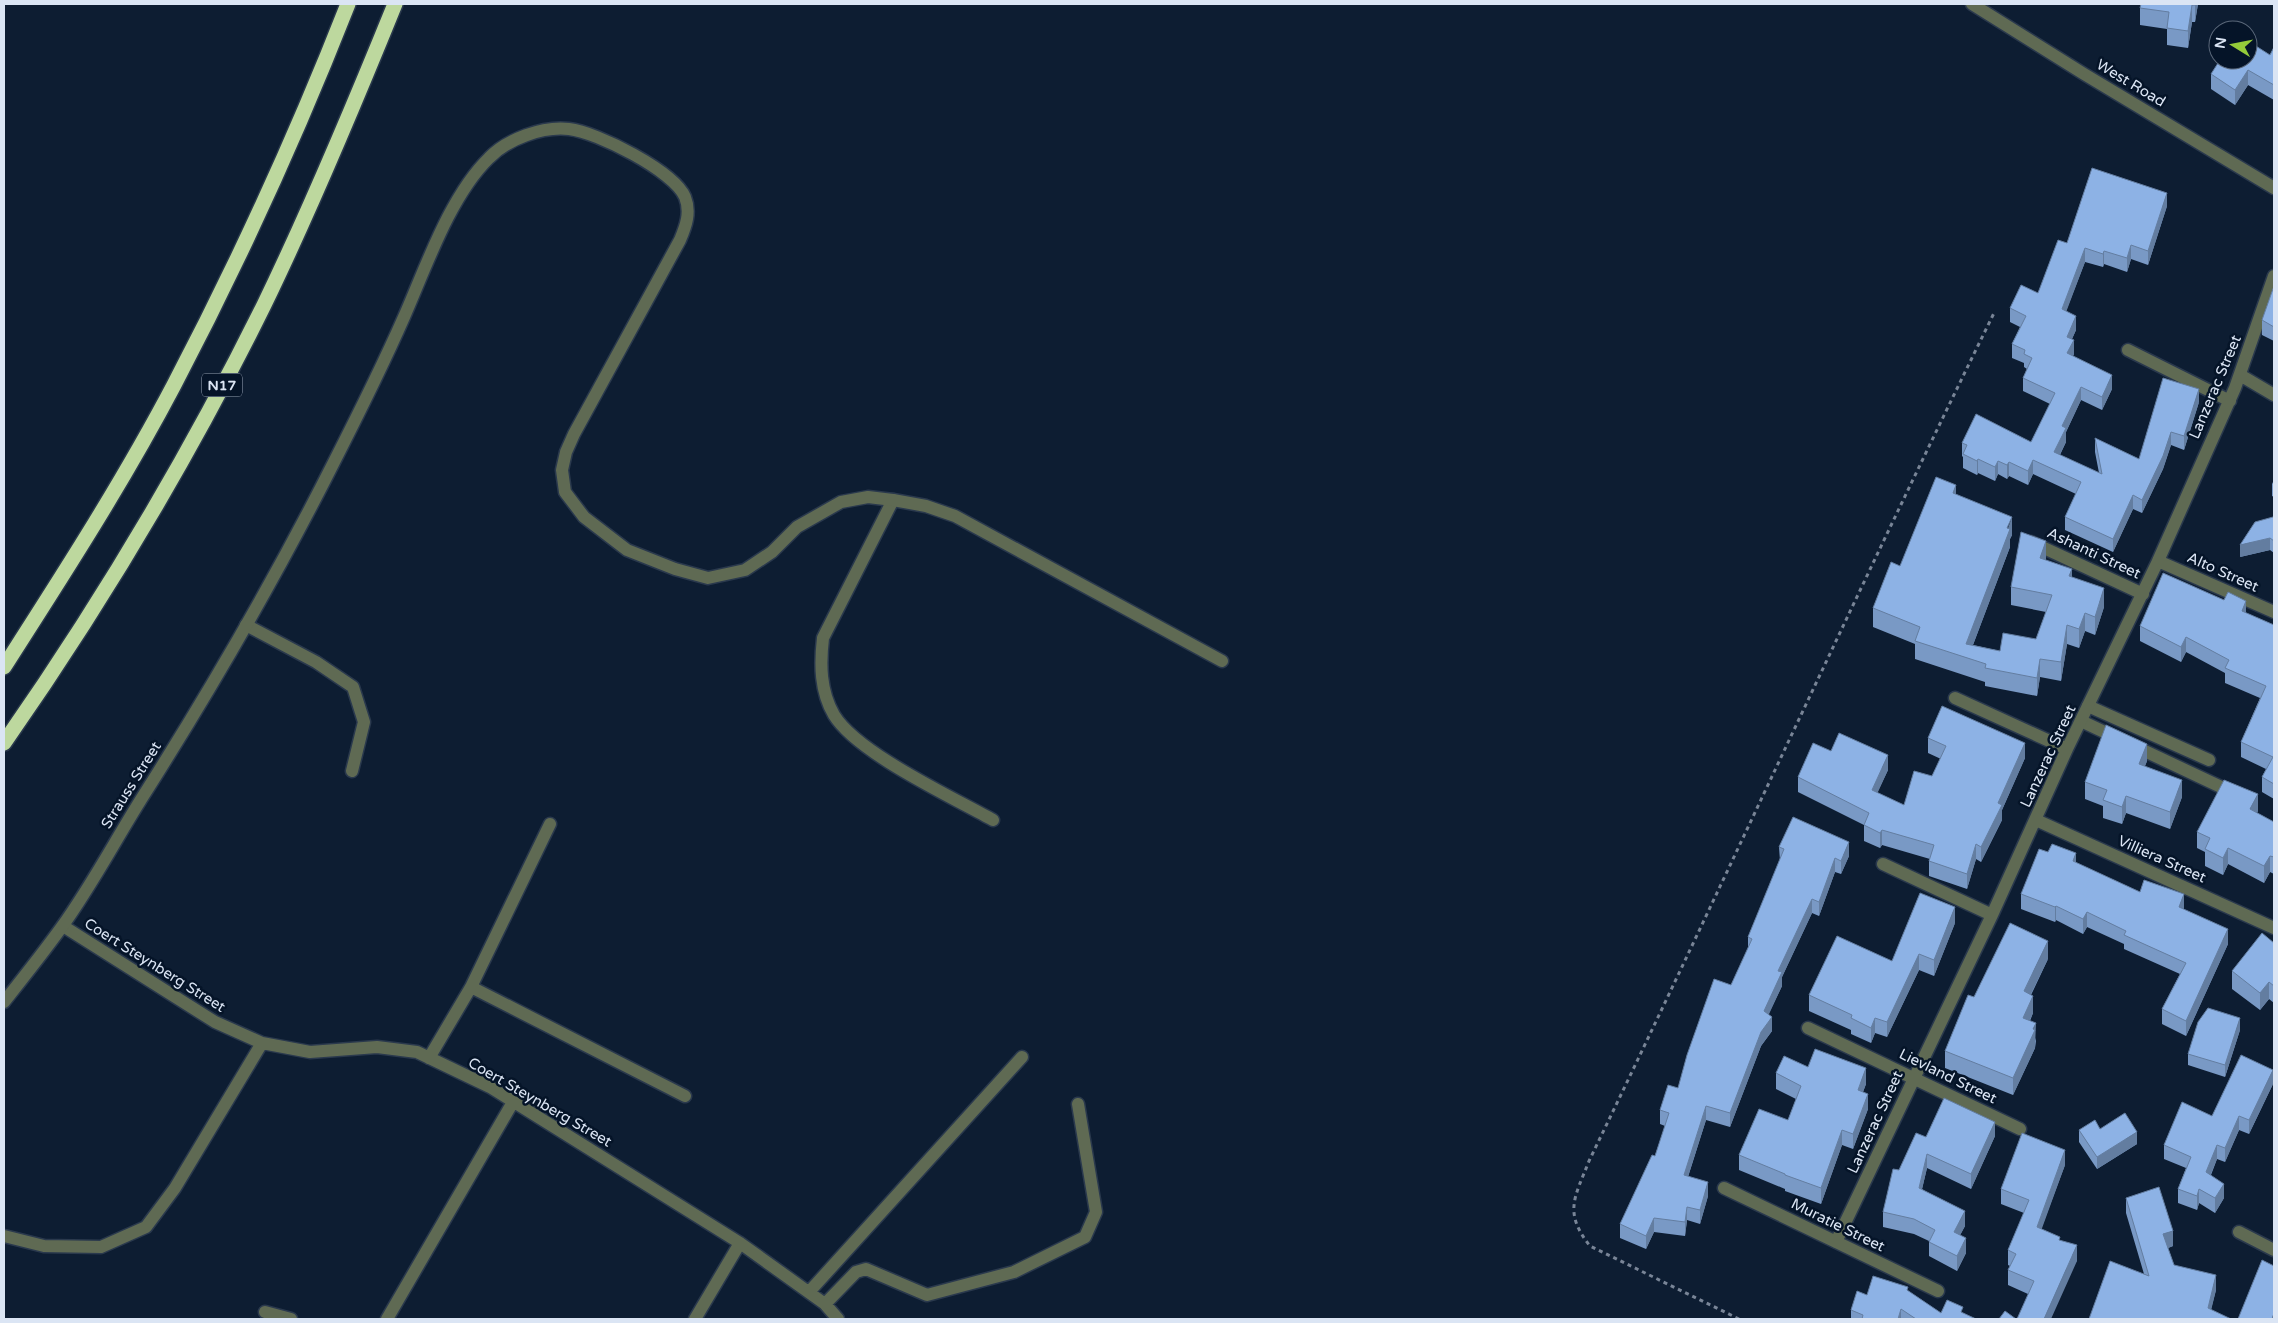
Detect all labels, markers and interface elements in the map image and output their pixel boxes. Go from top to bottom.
north arrow [2208,20,2258,70]
text: N [2211,36,2230,50]
street label: West Road [2093,55,2169,111]
street label: Lanzerac Street [2185,332,2245,442]
road number: N17 [202,374,242,396]
street label: Ashanti Street [2044,523,2144,583]
street label: Alto Street [2184,548,2262,596]
street label: Lanzerac Street [2016,702,2080,810]
street label: Strauss Street [97,738,165,832]
street label: Villiera Street [2115,832,2209,887]
street label: Coert Steynberg Street [81,914,229,1016]
street label: Lievland Street [1896,1045,2000,1108]
street label: Coert Steynberg Street [465,1053,615,1151]
street label: Lanzerac Street [1843,1068,1907,1176]
street label: Muratie Street [1788,1195,1888,1256]

